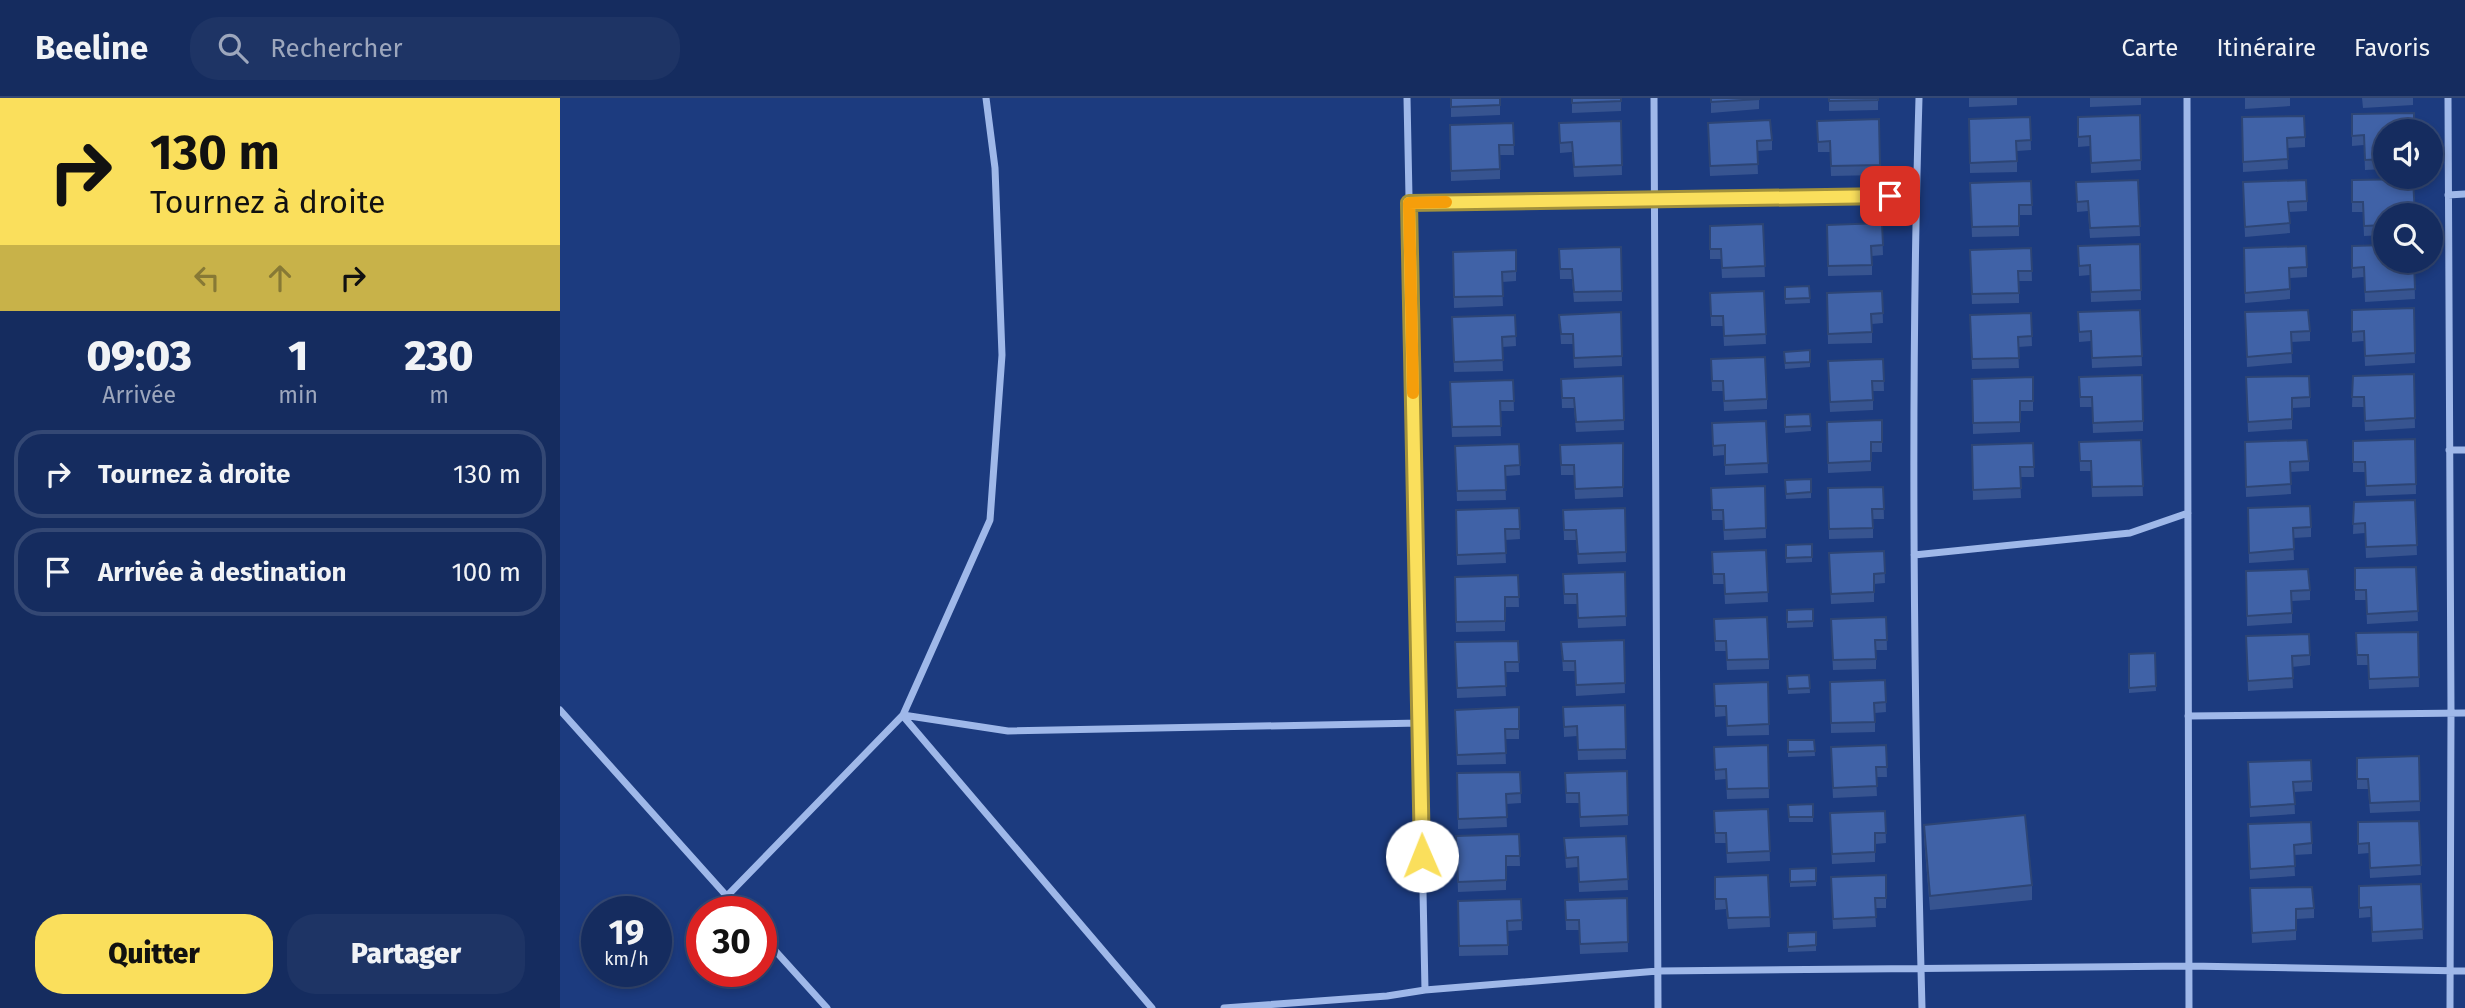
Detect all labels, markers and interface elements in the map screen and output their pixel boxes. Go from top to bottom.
search box [190,17,680,80]
text: Beeline [35,28,148,68]
icon: search [214,29,252,67]
text: Rechercher [270,33,403,64]
text: Carte [2122,34,2178,62]
text: Itinéraire [2216,34,2316,62]
text: Favoris [2354,34,2430,62]
map controls [2373,119,2443,273]
button: sound [2373,119,2443,189]
text: 130 m [150,123,280,182]
icon: right [35,126,126,217]
pin [1860,166,1920,226]
icon: arrive [1871,177,1909,215]
text: Tournez à droite [150,183,386,221]
button: search [2373,203,2443,273]
icon: left [188,259,226,297]
icon: ahead [261,259,299,297]
icon: right [334,259,372,297]
text: 09:03 [87,331,192,381]
text: 1 [288,331,308,381]
text: 230 [405,331,473,381]
text: Arrivée [102,381,176,409]
text: min [278,381,318,409]
text: m [429,381,449,409]
icon: right [39,455,77,493]
text: Tournez à droite [98,459,290,490]
text: 130 m [453,459,521,490]
icon: arrive [39,553,77,591]
text: Arrivée à destination [98,557,347,588]
text: 100 m [452,557,521,588]
position arrow [1385,819,1459,893]
speed limit sign: 30 [686,896,777,987]
text: 19 [609,911,644,953]
button: Quitter [35,914,273,994]
button: Partager [287,914,525,994]
text: km/h [604,948,649,970]

